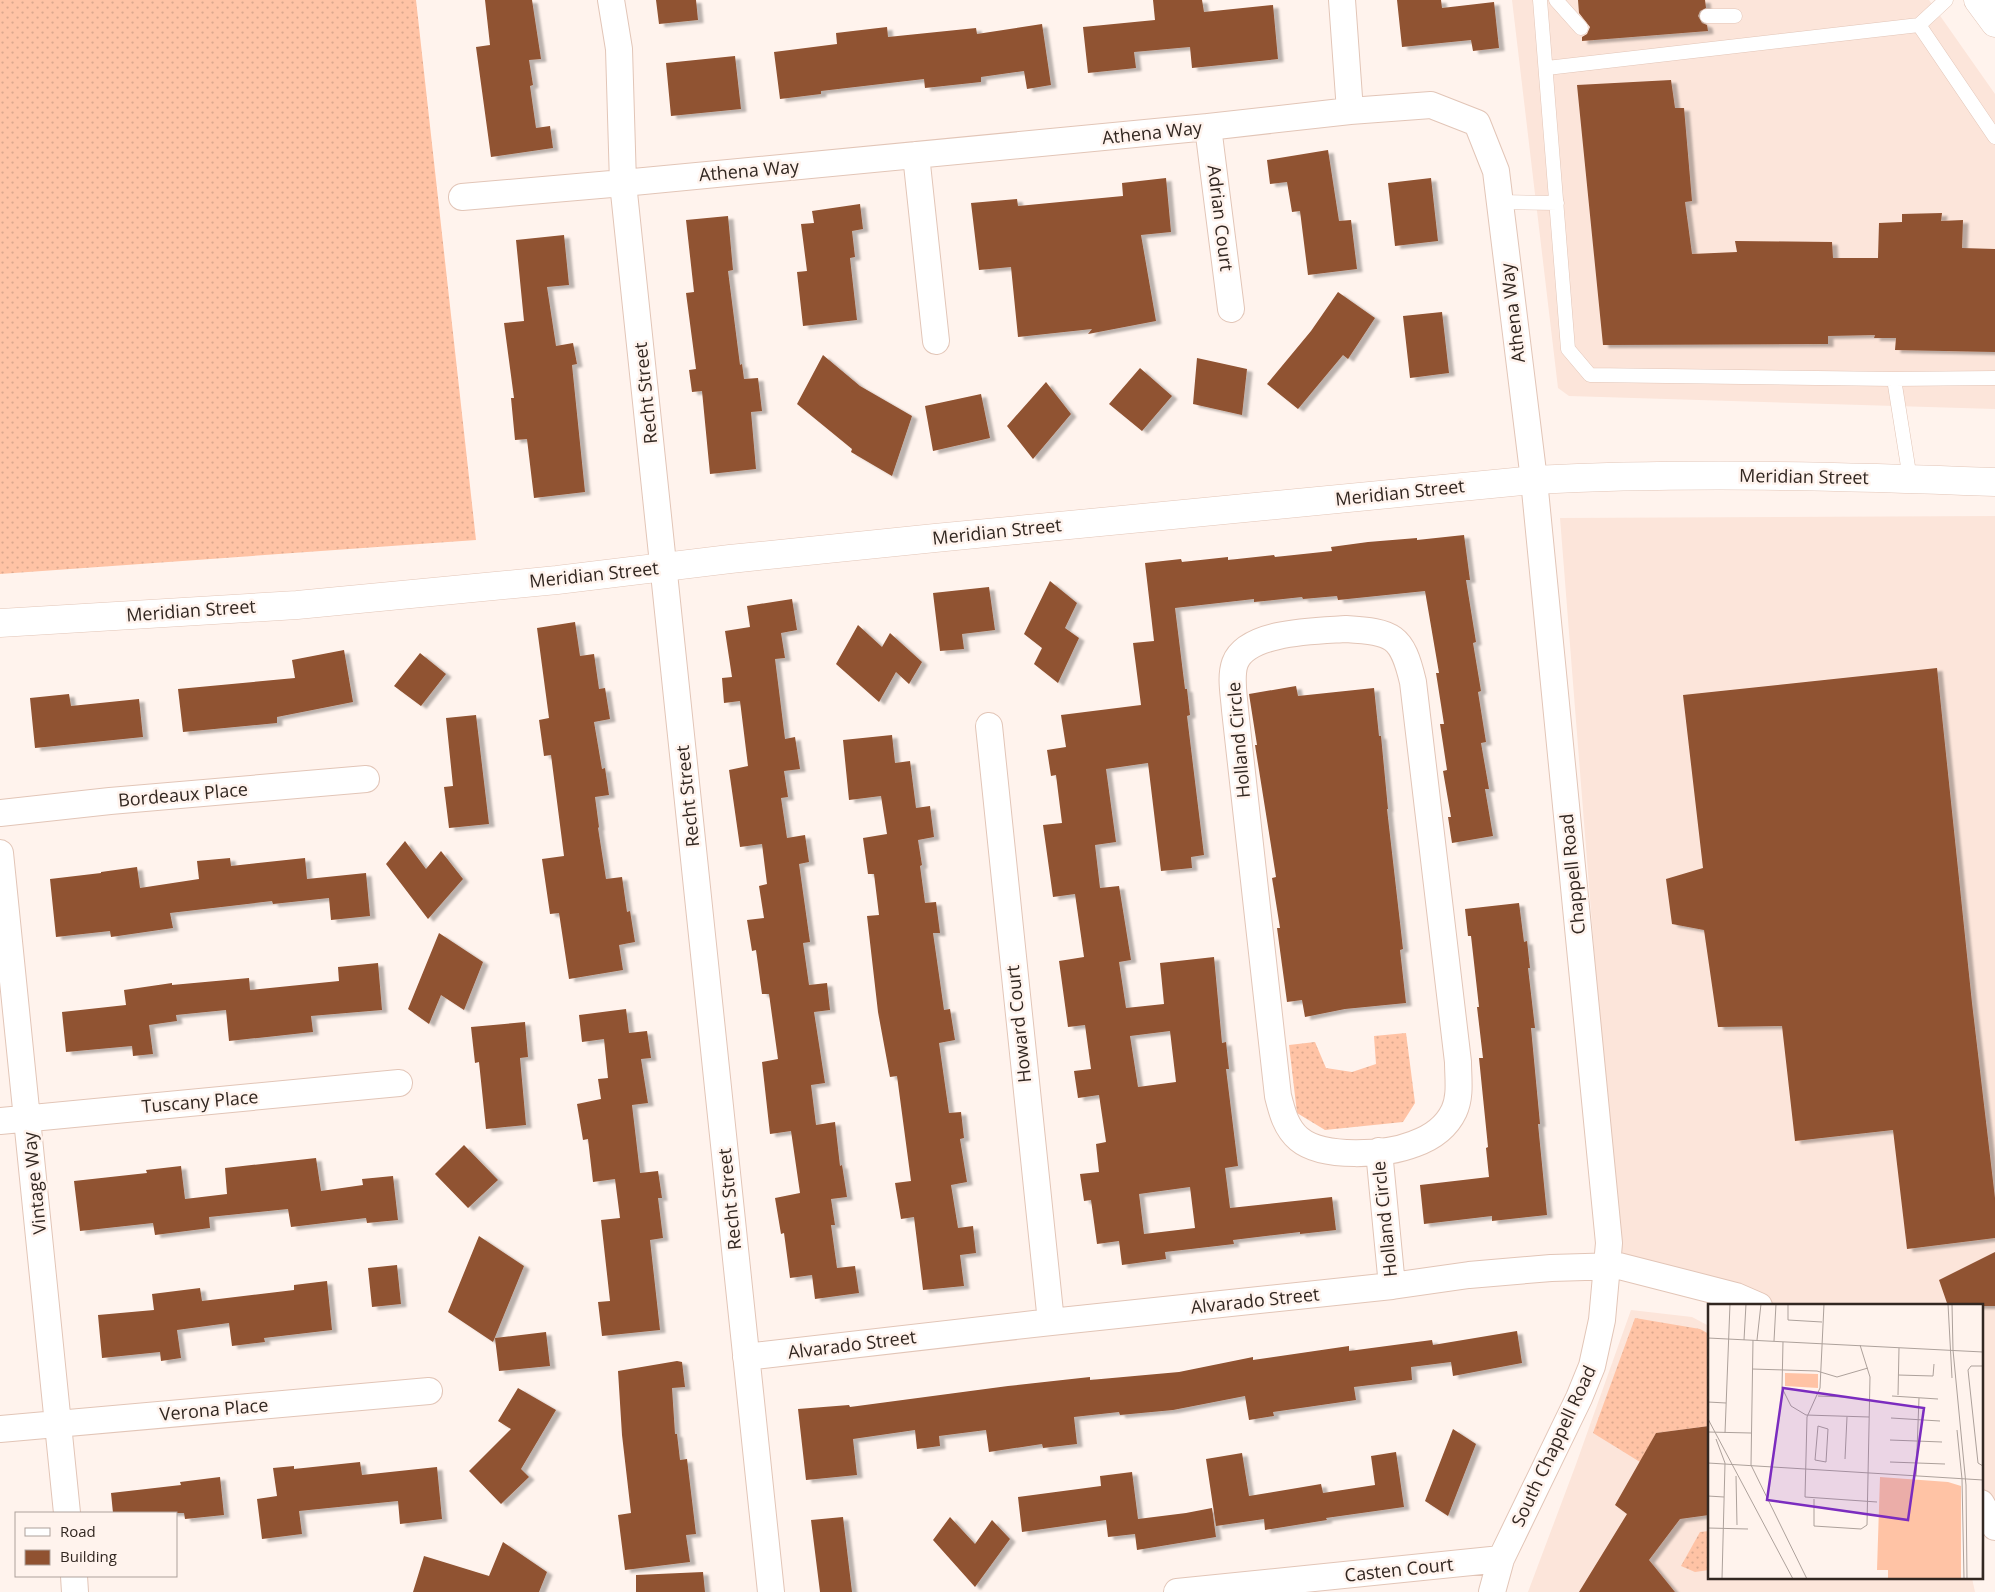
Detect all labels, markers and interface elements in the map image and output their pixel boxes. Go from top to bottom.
street label: Athena Way [1101,115,1204,149]
street label: Athena Way [698,154,801,186]
street label: Adrian Court [1203,163,1239,272]
street label: Athena Way [1494,261,1530,364]
street label: Recht Street [628,341,662,445]
street label: Meridian Street [1739,463,1869,489]
street label: Meridian Street [1334,473,1466,511]
street label: Meridian Street [931,512,1063,550]
street label: Meridian Street [528,555,660,593]
street label: Meridian Street [125,594,256,626]
street label: Holland Circle [1221,681,1255,799]
street label: Recht Street [670,744,704,848]
street label: Bordeaux Place [117,776,249,812]
street label: Chappell Road [1554,813,1590,936]
street label: Howard Court [1000,964,1036,1084]
street label: Tuscany Place [141,1084,259,1118]
street label: Vintage Way [17,1130,51,1236]
street label: Recht Street [712,1147,746,1251]
street label: Holland Circle [1366,1160,1402,1278]
street label: Alvarado Street [1189,1281,1320,1319]
inset map [1708,1304,1982,1580]
street label: Alvarado Street [786,1324,917,1364]
street label: South Chappell Road [1505,1361,1601,1530]
street label: Verona Place [159,1392,269,1426]
legend [15,1512,178,1577]
text: Road [60,1521,96,1541]
text: Building [60,1546,117,1566]
street label: Casten Court [1343,1551,1454,1587]

